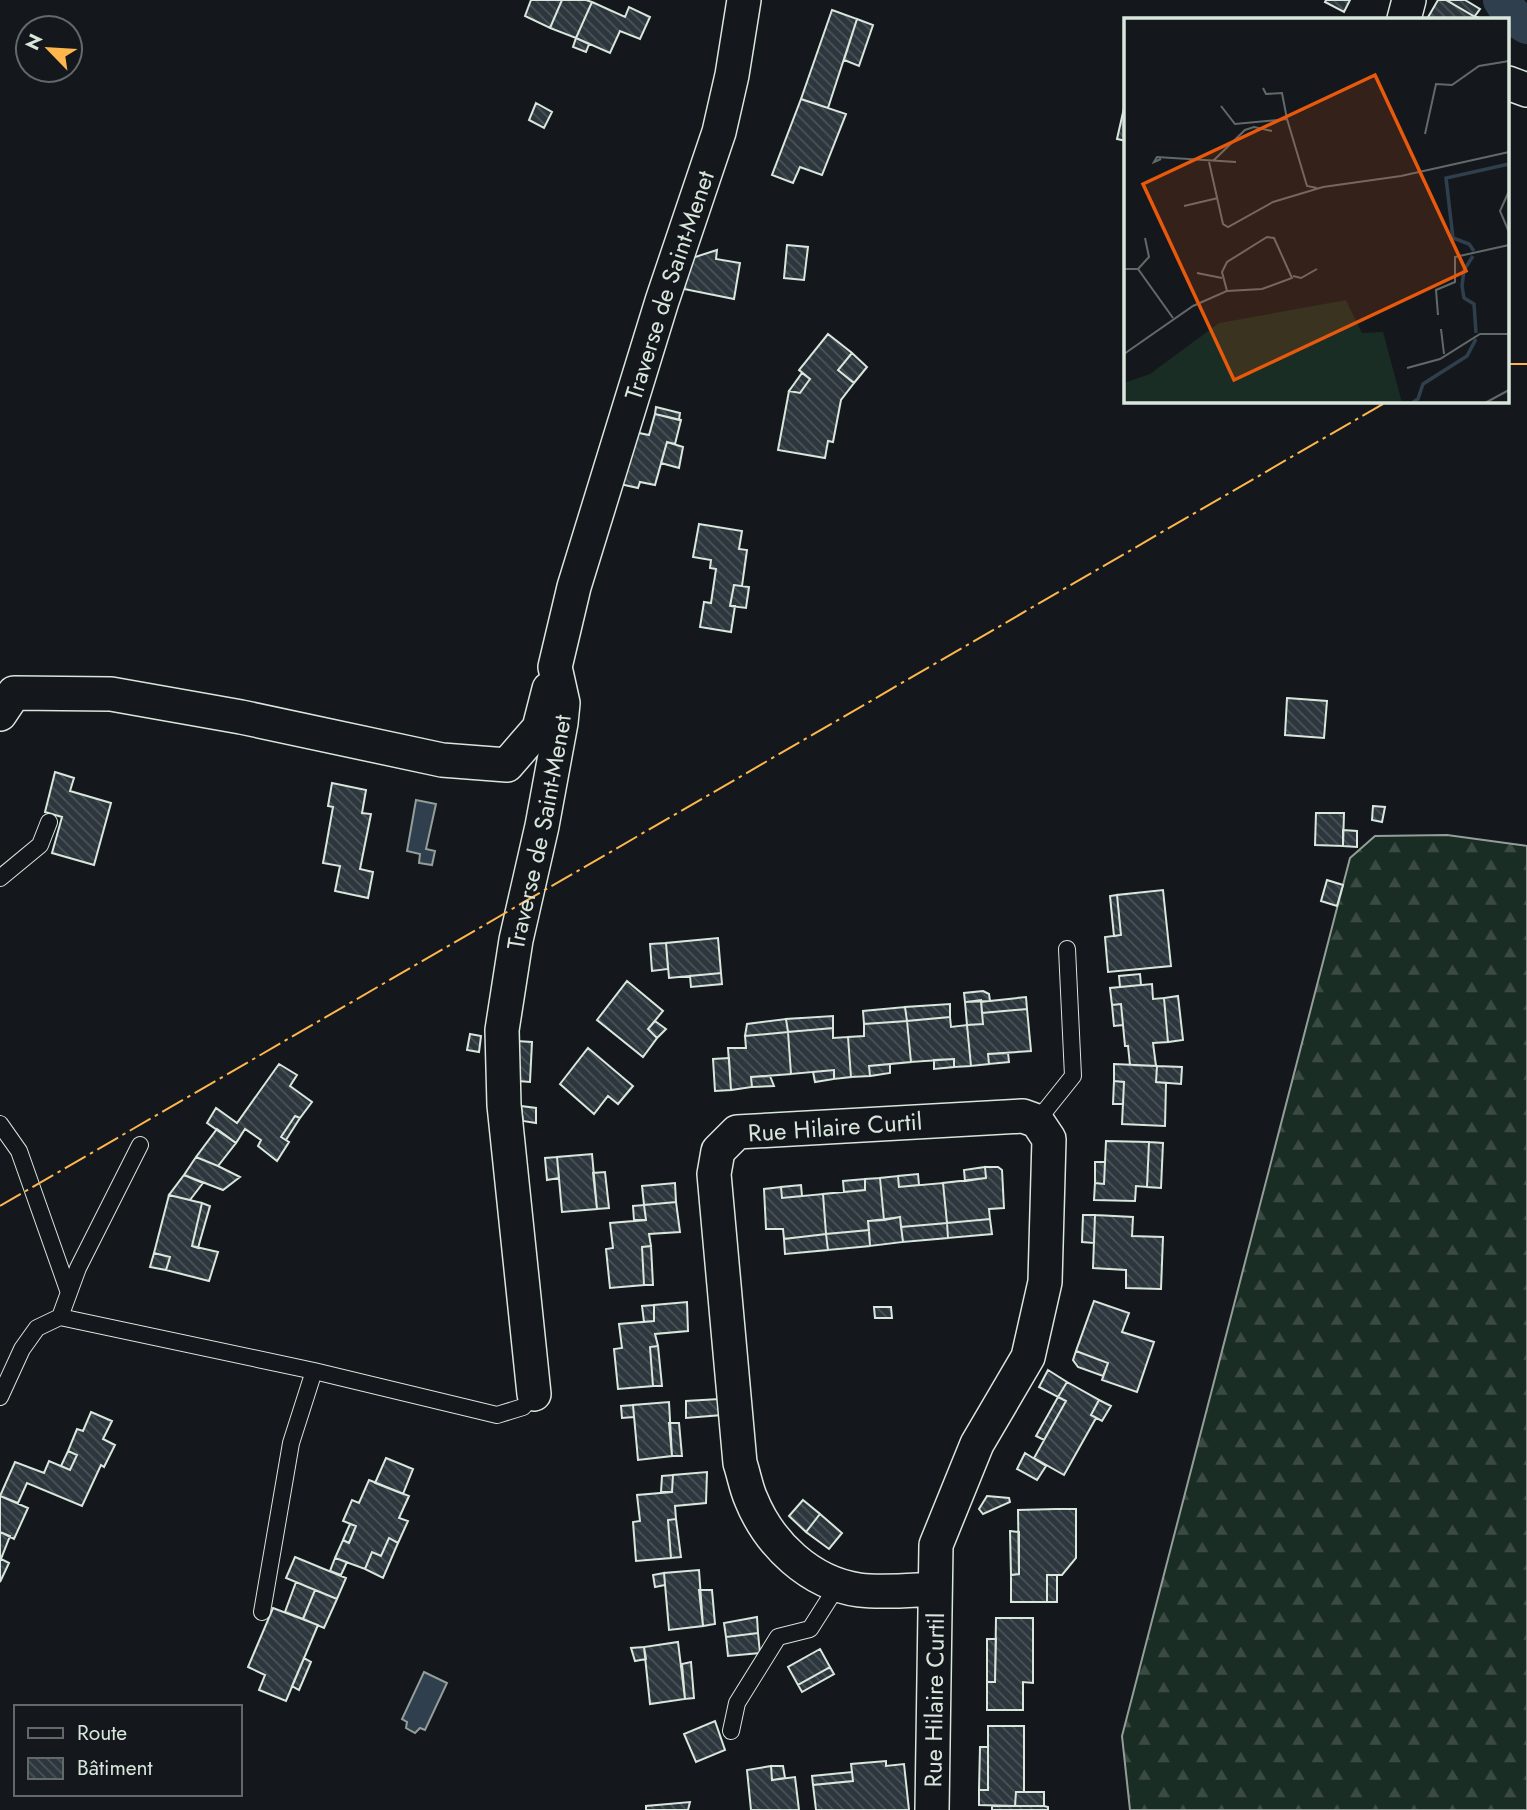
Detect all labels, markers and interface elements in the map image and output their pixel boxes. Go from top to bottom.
north arrow [14,14,84,84]
inset map [1124,18,1510,402]
text: N [19,29,49,55]
street label: Traverse de Saint-Menet [615,166,722,404]
street label: Traverse de Saint-Menet [497,713,579,952]
street label: Rue Hilaire Curtil [747,1103,923,1151]
street label: Rue Hilaire Curtil [915,1612,952,1788]
legend [14,1705,242,1796]
text: Route [77,1718,127,1748]
text: Bâtiment [77,1753,153,1783]

